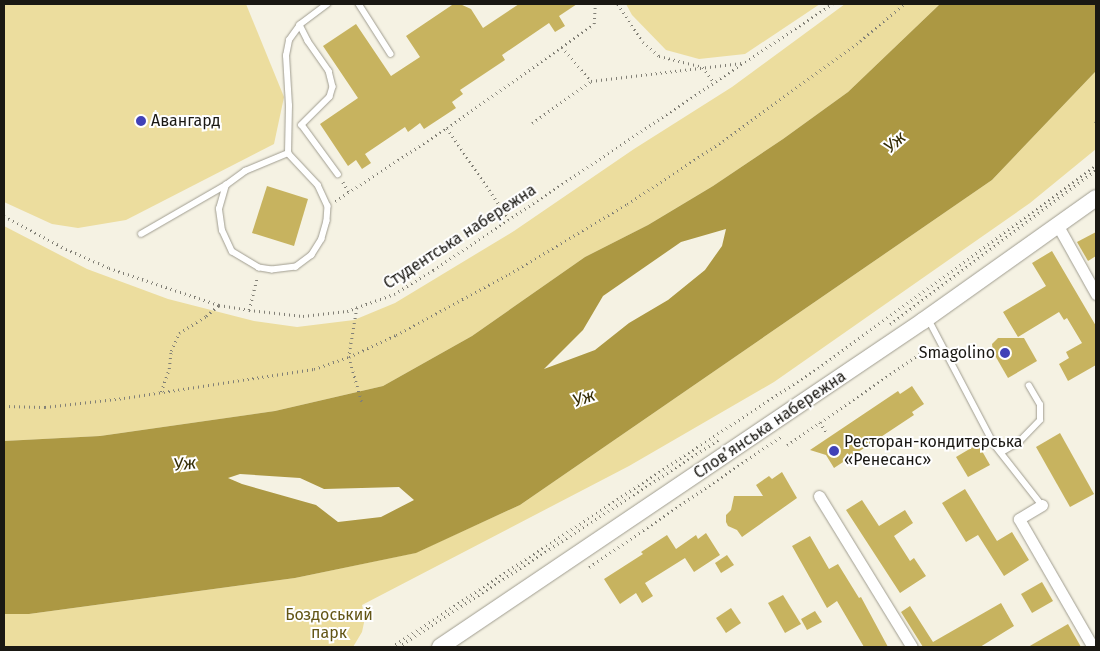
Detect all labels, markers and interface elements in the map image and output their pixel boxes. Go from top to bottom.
place label: Авангард [151,111,220,131]
marker: Авангард [135,115,147,127]
water label: Уж [879,126,911,158]
street label: Студентська набережна [380,181,540,293]
place label: Smagolino [919,343,995,363]
marker: Smagolino [999,347,1011,359]
street label: Словʼянська набережна [690,367,850,483]
water label: Уж [570,384,598,412]
place label: Ресторан-кондитерська «Ренесанс» [844,432,1023,470]
marker: Ресторан-кондитерська «Ренесанс» [828,445,840,457]
water label: Уж [173,452,197,476]
park label: Боздоський парк [285,605,373,643]

